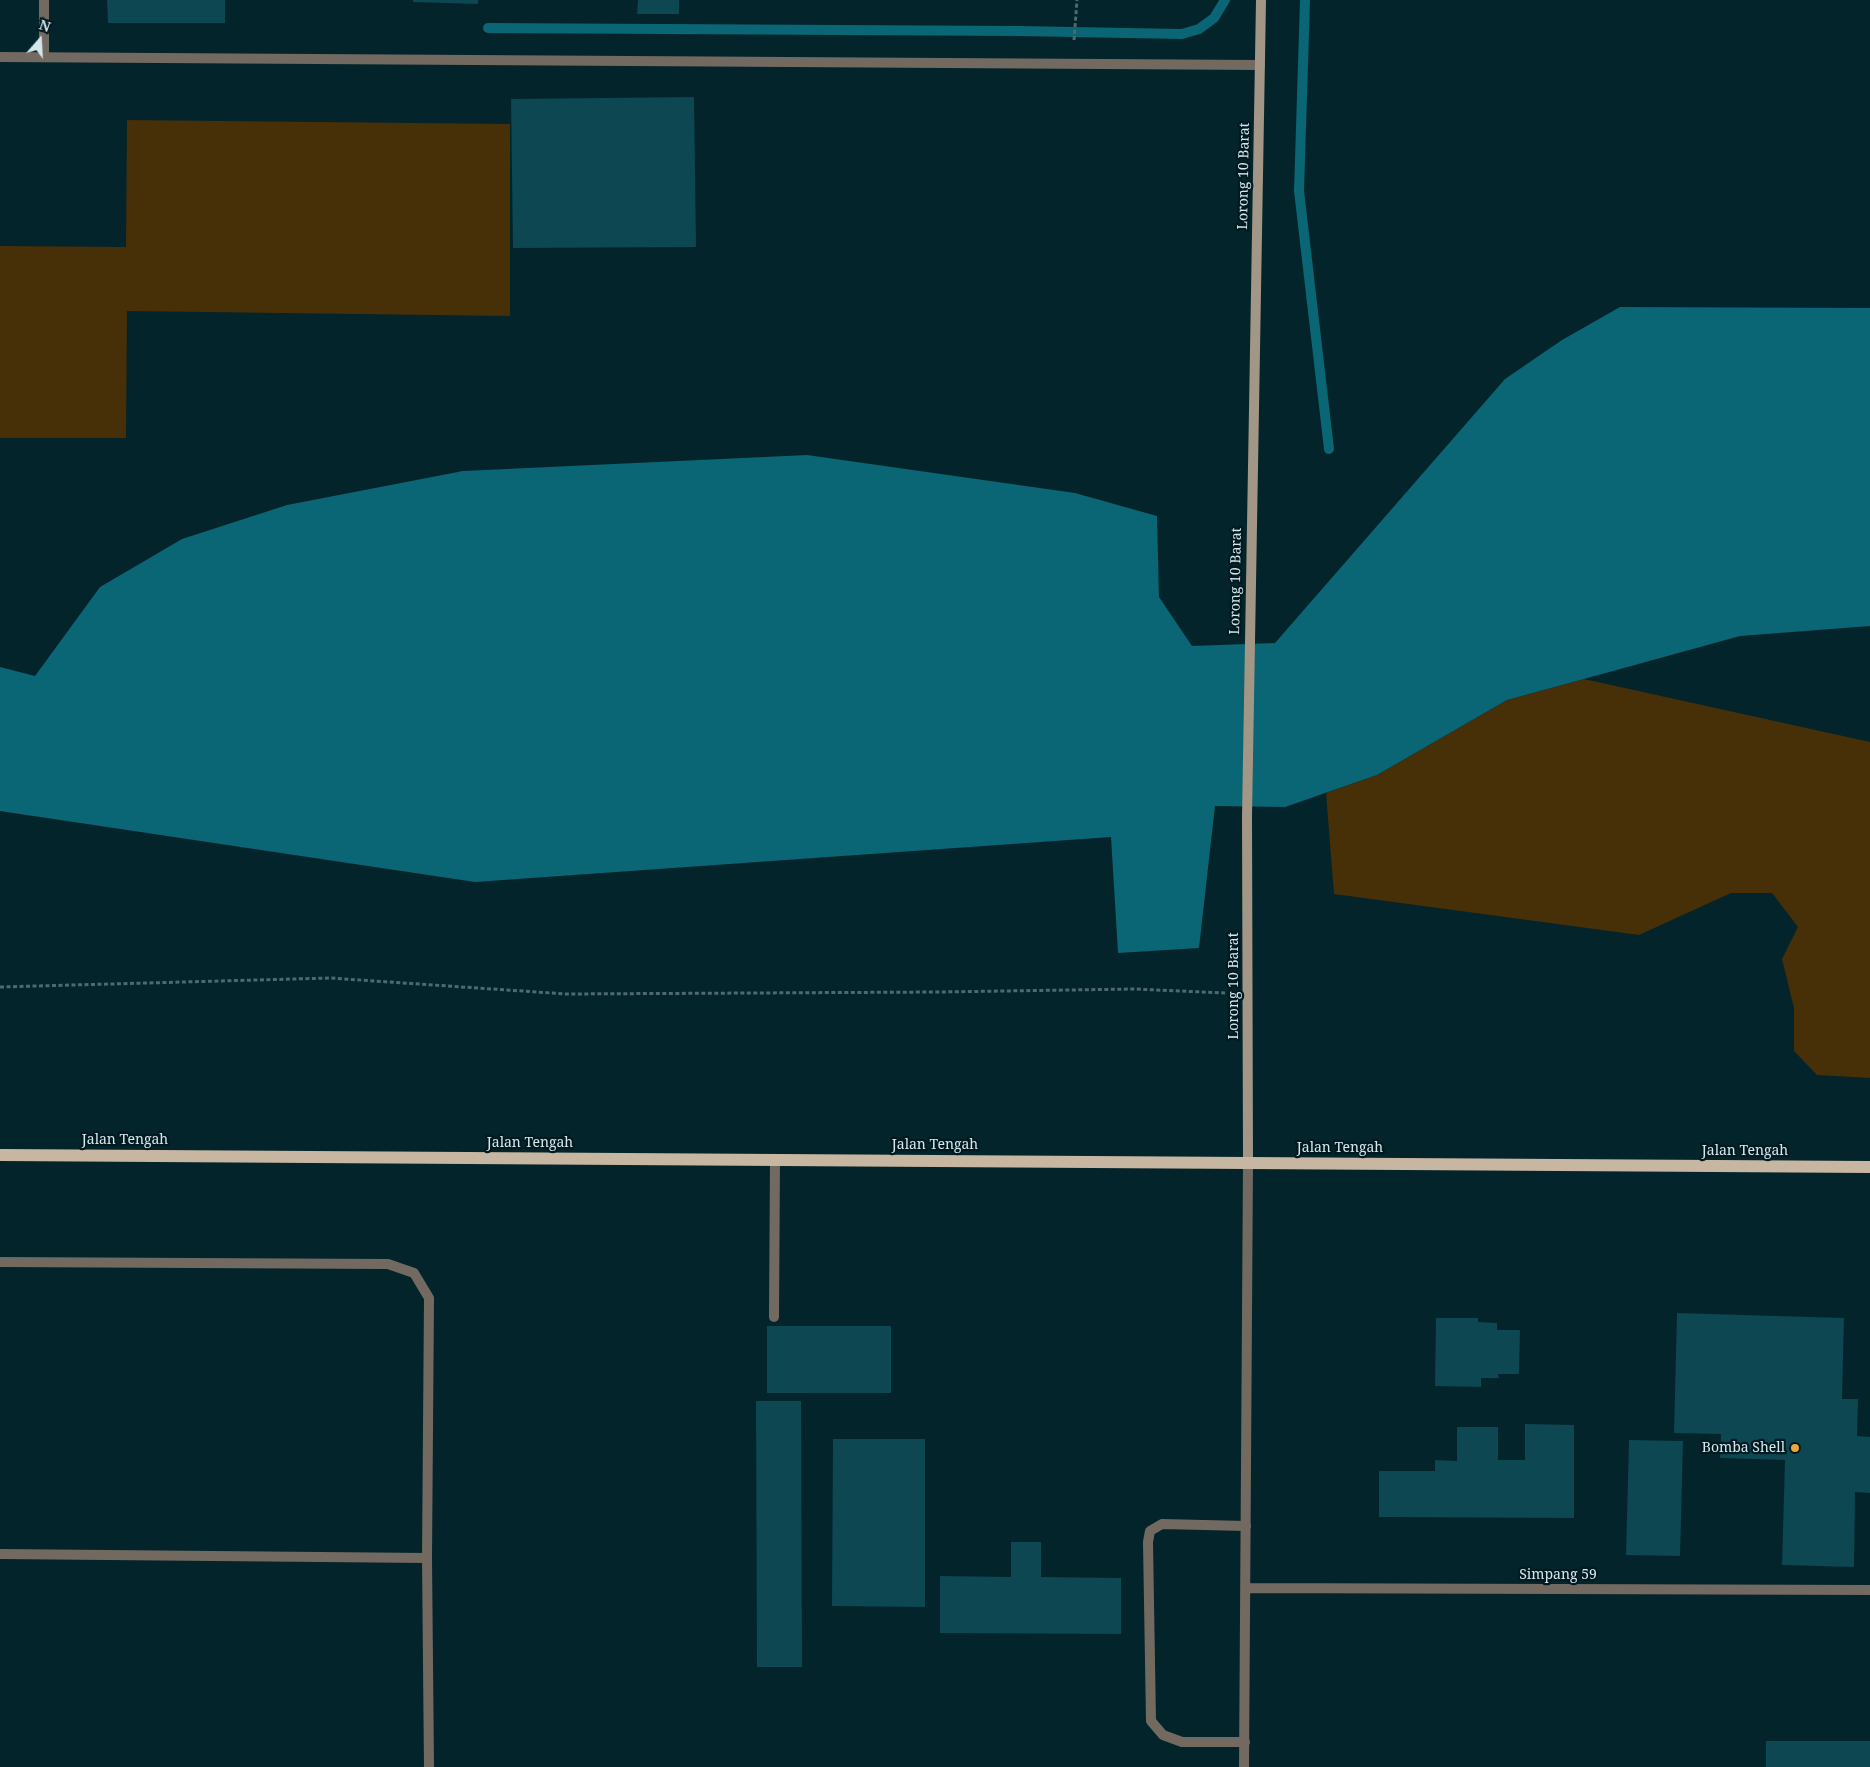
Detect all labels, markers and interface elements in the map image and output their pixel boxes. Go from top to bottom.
north arrow [15,15,65,65]
text: N [37,15,53,36]
street label: Lorong 10 Barat [1235,122,1253,230]
street label: Lorong 10 Barat [1227,527,1245,635]
street label: Lorong 10 Barat [1226,932,1242,1040]
street label: Jalan Tengah [82,1132,168,1148]
street label: Jalan Tengah [487,1135,573,1151]
street label: Jalan Tengah [892,1137,978,1153]
street label: Jalan Tengah [1297,1140,1383,1156]
street label: Jalan Tengah [1702,1143,1788,1159]
place label: Bomba Shell [1702,1440,1785,1456]
marker: Bomba Shell [1789,1442,1801,1454]
street label: Simpang 59 [1519,1567,1597,1583]

